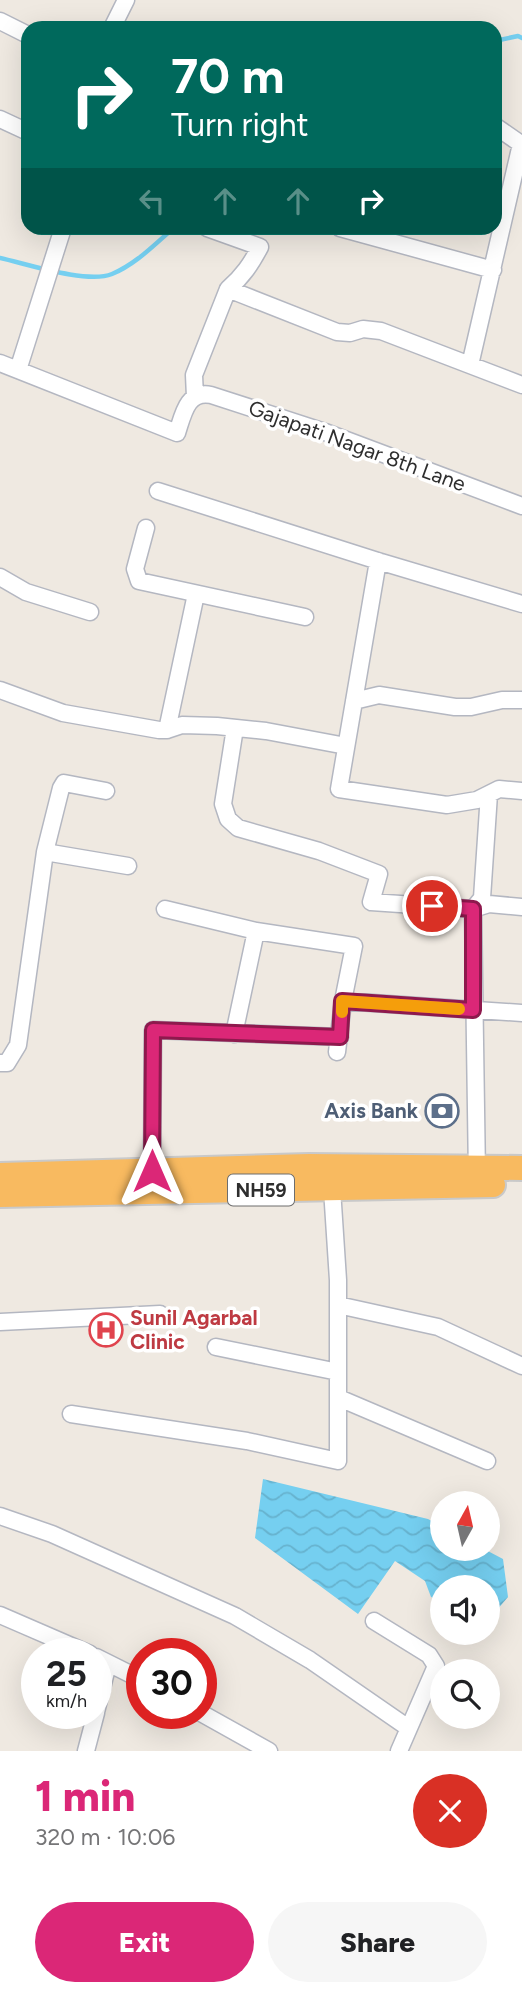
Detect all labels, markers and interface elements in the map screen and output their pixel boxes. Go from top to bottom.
text: 70 m [171,46,284,105]
icon: right [56,49,147,140]
text: Turn right [171,106,309,144]
icon: left [133,182,171,220]
icon: ahead [206,182,244,220]
icon: ahead [279,182,317,220]
icon: right [352,182,390,220]
street label: Gajapati Nagar 8th Lane [245,395,469,496]
pin [402,876,462,936]
icon: arrive [413,887,451,925]
bank icon: Axis Bank [423,1092,461,1130]
place label: Axis Bank [324,1098,419,1123]
position arrow [115,1134,189,1208]
road number: NH59 [228,1174,294,1206]
place label: Sunil Agarbal Clinic [130,1305,258,1354]
hospital icon: Sunil Agarbal Clinic [87,1311,125,1349]
north arrow [430,1491,500,1561]
map controls [430,1491,500,1729]
button: sound [430,1575,500,1645]
speed limit sign: 30 [126,1638,217,1729]
text: 25 [46,1653,87,1695]
button: search [430,1659,500,1729]
text: km/h [46,1690,87,1712]
text: 1 min [35,1771,135,1822]
button: close [413,1774,487,1848]
text: 320 m · 10:06 [35,1823,175,1851]
button: Exit [35,1902,254,1982]
button: Share [268,1902,487,1982]

